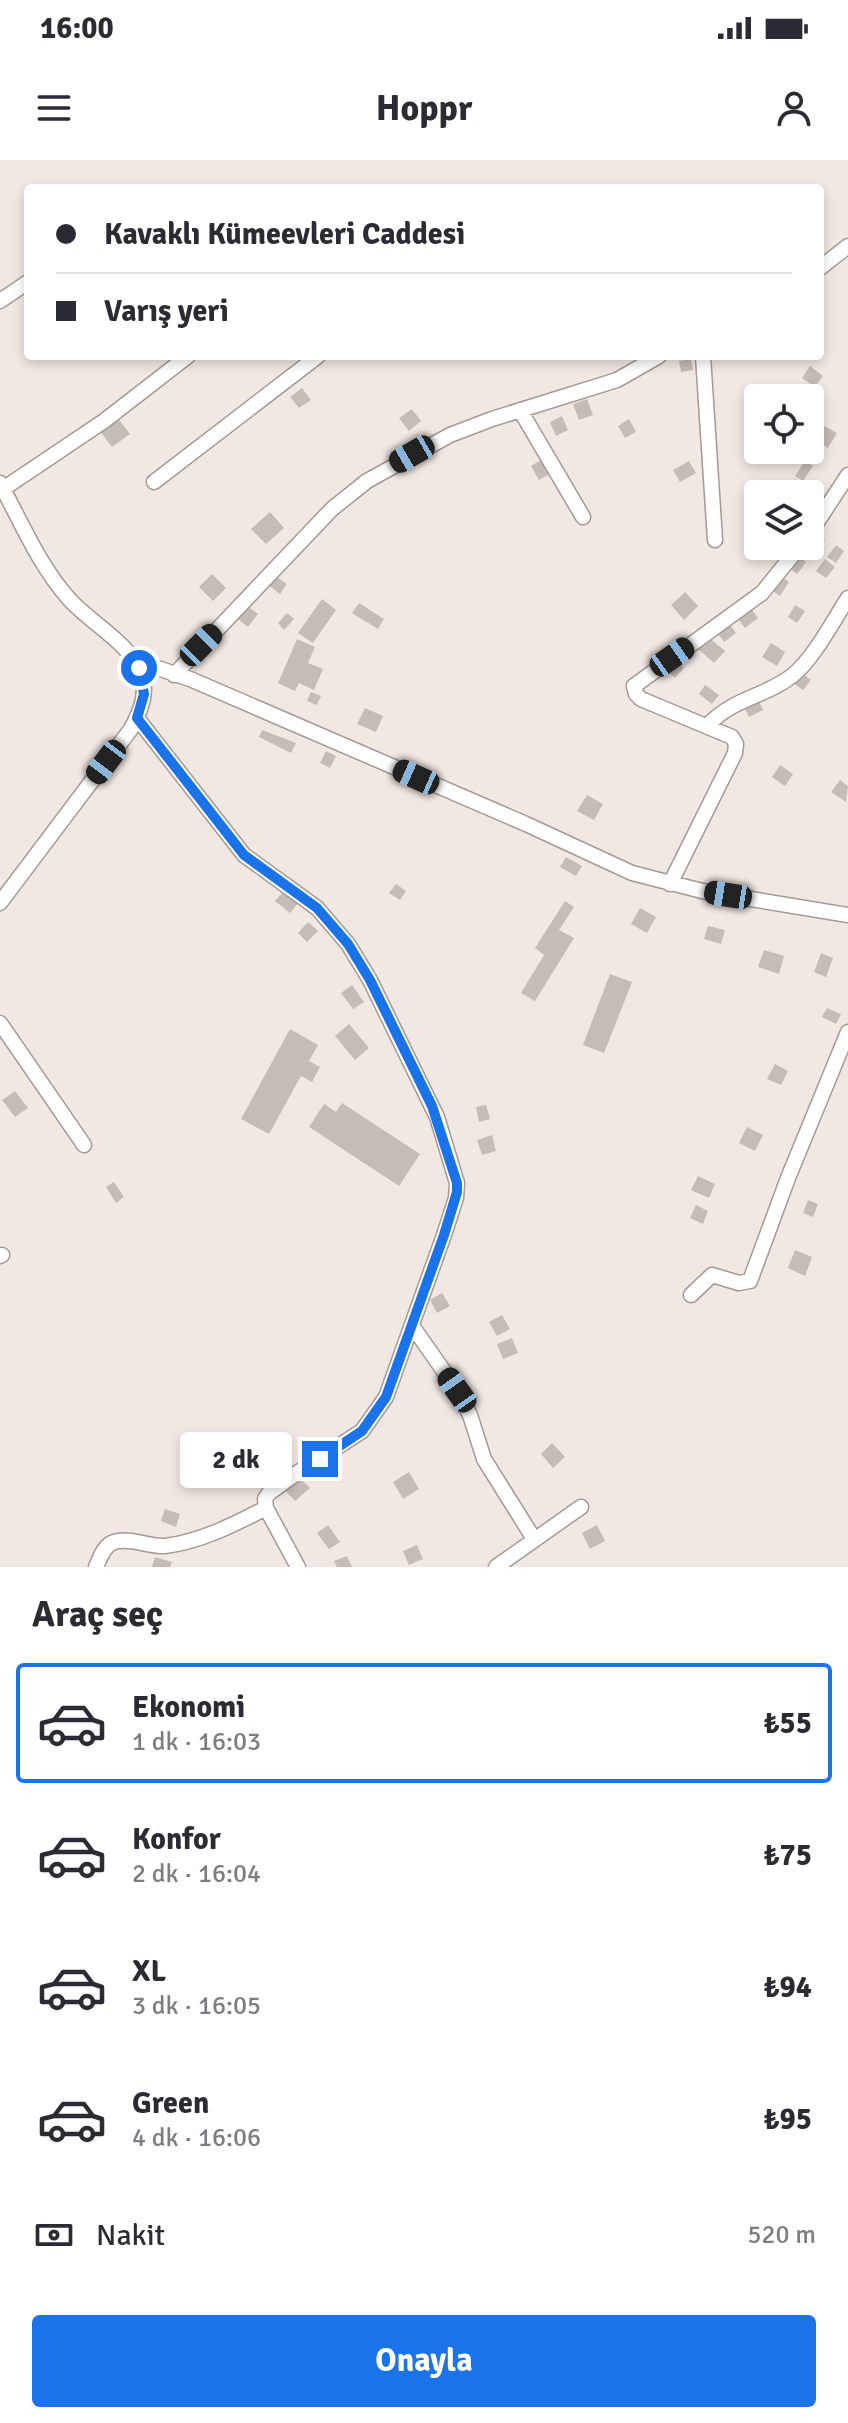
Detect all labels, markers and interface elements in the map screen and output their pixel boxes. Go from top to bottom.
text: 16:00 [40,10,114,47]
icon: menu [32,86,76,130]
text: Hoppr [376,86,472,131]
icon: person [772,86,816,130]
text: Kavaklı Kümeevleri Caddesi [104,216,465,253]
text: Varış yeri [104,293,229,330]
map controls [744,384,824,560]
button: locate [744,384,824,464]
car [385,432,439,476]
button: layers [744,480,824,560]
car [176,620,226,670]
car [645,633,699,681]
route start [121,650,157,686]
car [82,736,130,788]
car [389,756,443,798]
car [702,879,754,911]
car [433,1363,481,1417]
callout: 2 dk [180,1431,292,1487]
route end [302,1441,338,1477]
text: 2 dk [212,1444,260,1476]
text: Araç seç [32,1592,163,1637]
icon: car [36,1687,108,1759]
text: Ekonomi [132,1689,245,1726]
text: ₺55 [763,1705,812,1742]
text: 1 dk · 16:03 [132,1726,261,1758]
icon: car [36,1819,108,1891]
text: Konfor [132,1821,221,1858]
text: ₺75 [763,1837,812,1874]
text: 2 dk · 16:04 [132,1858,261,1890]
icon: car [36,1951,108,2023]
text: XL [132,1953,166,1990]
text: ₺94 [763,1969,812,2006]
text: 3 dk · 16:05 [132,1990,261,2022]
icon: car [36,2083,108,2155]
text: Green [132,2085,209,2122]
text: ₺95 [763,2101,812,2138]
text: 4 dk · 16:06 [132,2122,261,2154]
icon: cash [32,2213,76,2257]
text: Nakit [96,2217,165,2254]
text: 520 m [747,2219,816,2251]
button: Onayla [32,2315,816,2407]

